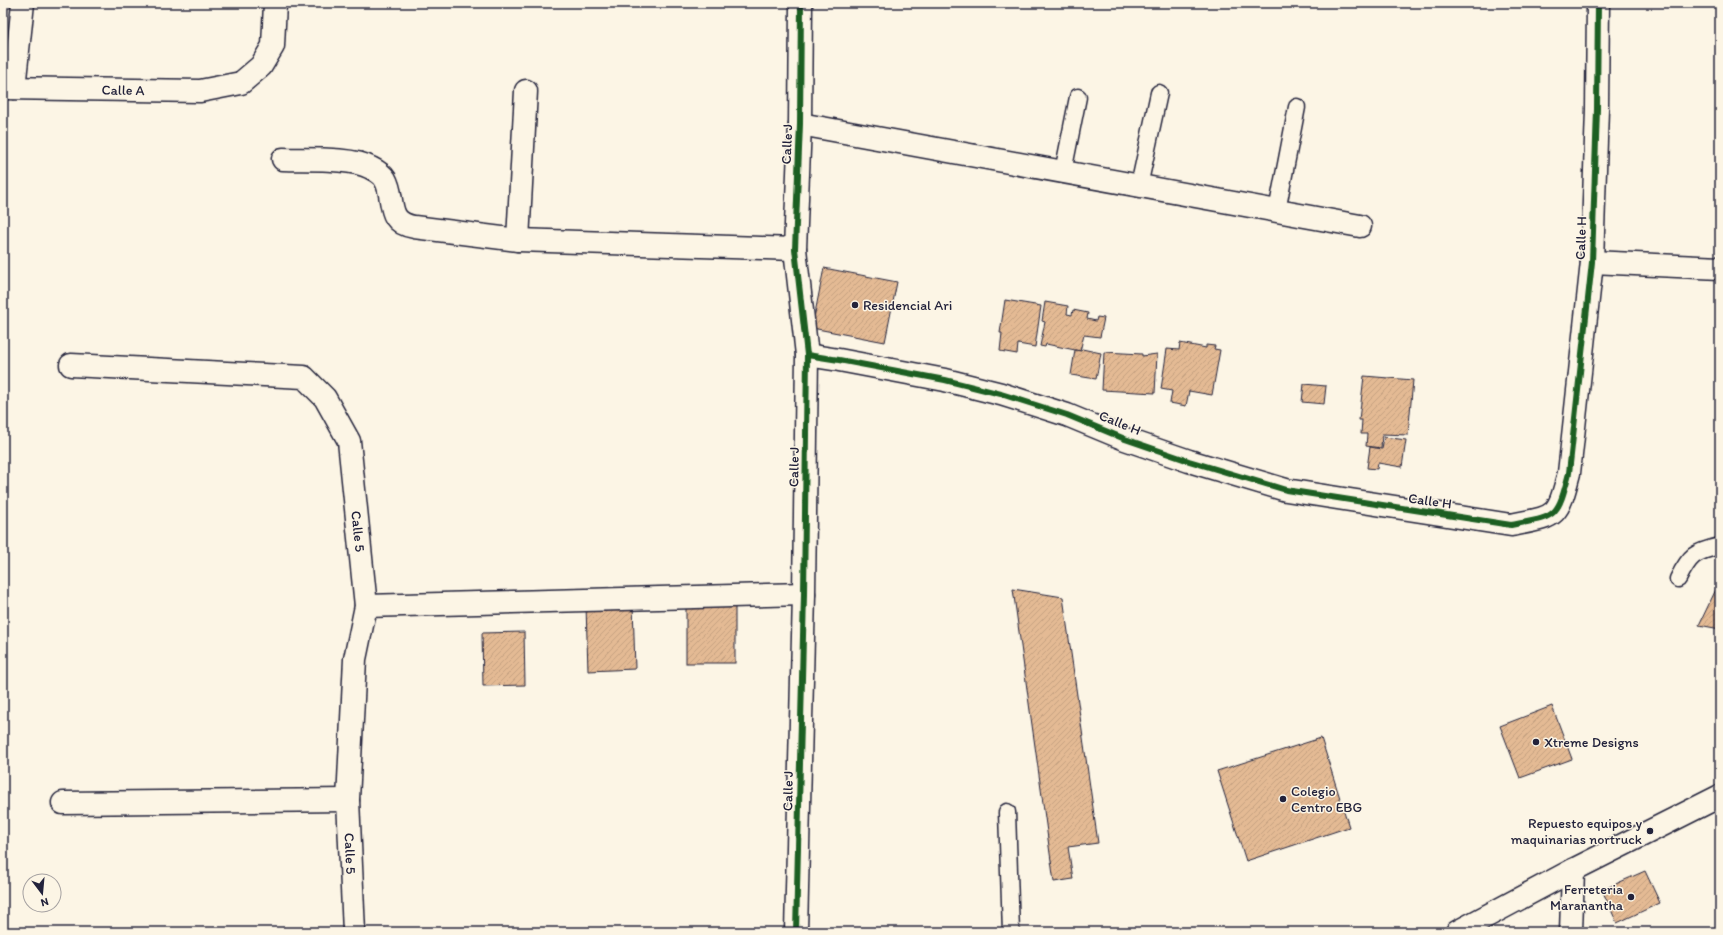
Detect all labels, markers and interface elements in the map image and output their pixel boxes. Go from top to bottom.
street label: Calle A [101,81,145,99]
street label: Calle J [778,123,796,165]
street label: Calle H [1572,216,1590,260]
place label: Residencial Ari [863,297,952,314]
marker: Residencial Ari [850,300,860,310]
street label: Calle H [1097,407,1143,439]
street label: Calle J [785,447,803,487]
street label: Calle H [1407,490,1453,512]
street label: Calle 5 [348,510,369,553]
place label: Xtreme Designs [1544,734,1639,751]
marker: Xtreme Designs [1531,737,1541,747]
street label: Calle J [779,771,797,811]
place label: Colegio Centro EBG [1291,783,1362,816]
marker: Colegio Centro EBG [1278,794,1288,804]
place label: Repuesto equipos y maquinarias nortruck [1511,815,1642,848]
marker: Repuesto equipos y maquinarias nortruck [1645,826,1655,836]
street label: Calle 5 [341,832,360,875]
north arrow [22,873,62,913]
place label: Ferreteria Maranantha [1550,881,1624,914]
marker: Ferreteria Maranantha [1626,892,1636,902]
text: N [39,895,50,909]

